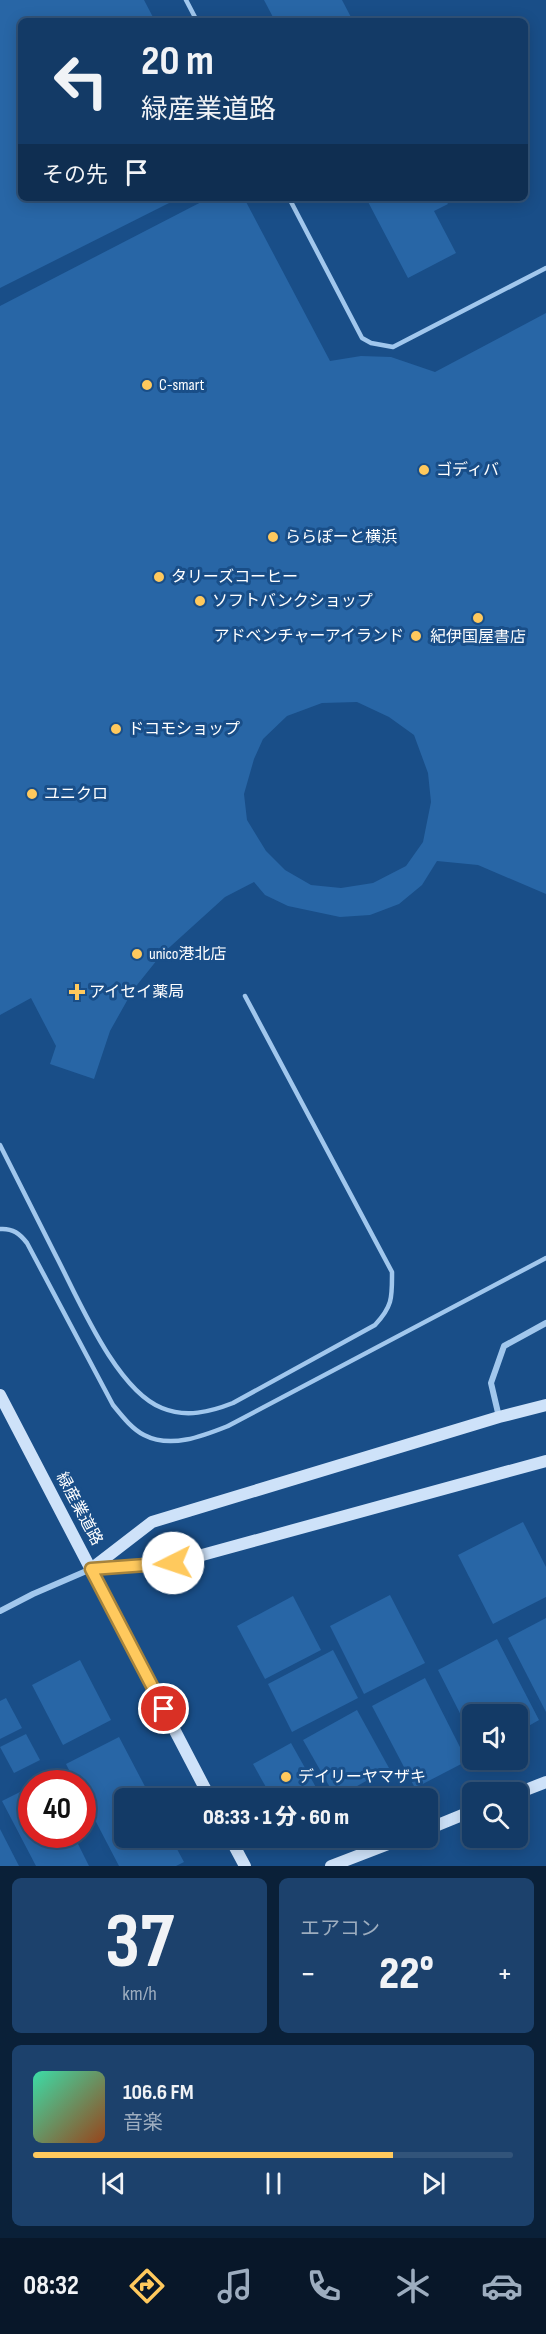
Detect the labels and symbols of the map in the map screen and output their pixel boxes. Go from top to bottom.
place label: C-smart [159,376,204,395]
marker: C-smart [140,378,154,392]
place label: ゴディバ [436,461,499,480]
marker: ゴディバ [417,463,431,477]
place label: ららぽーと横浜 [285,528,397,547]
marker: ららぽーと横浜 [266,530,280,544]
place label: タリーズコーヒー [171,568,298,587]
marker: タリーズコーヒー [152,570,166,584]
place label: ソフトバンクショップ [212,592,373,611]
marker: ソフトバンクショップ [193,594,207,608]
marker: 紀伊国屋書店 [471,611,485,625]
place label: アドベンチャーアイランド [214,627,404,646]
place label: 紀伊国屋書店 [430,628,526,647]
marker: アドベンチャーアイランド [409,629,423,643]
place label: ドコモショップ [128,720,240,739]
marker: ドコモショップ [109,722,123,736]
place label: ユニクロ [44,785,108,804]
marker: ユニクロ [25,787,39,801]
place label: unico港北店 [149,945,227,964]
marker: unico港北店 [130,947,144,961]
place label: アイセイ薬局 [89,983,184,1002]
marker: アイセイ薬局 [70,985,84,999]
street label: 緑産業道路 [52,1469,106,1549]
position arrow [141,1531,205,1595]
pin [138,1683,189,1734]
place label: デイリーヤマザキ [298,1768,426,1787]
speed limit sign: 40 [18,1770,96,1848]
marker: デイリーヤマザキ [279,1770,293,1784]

